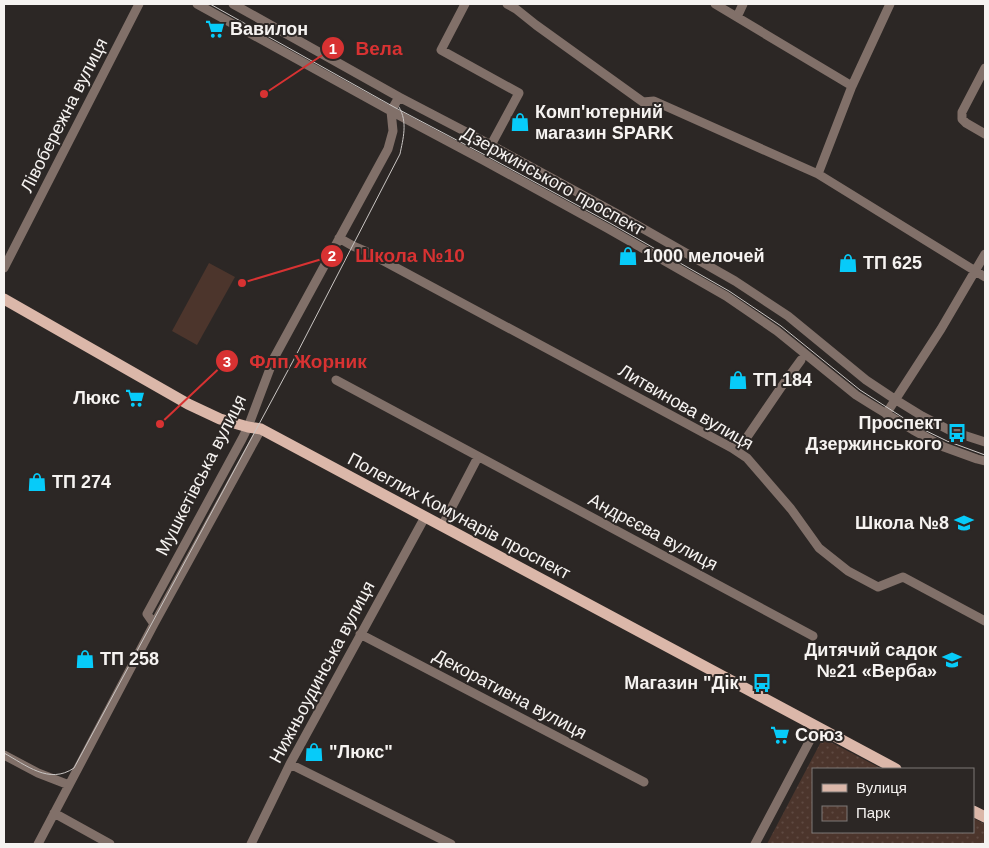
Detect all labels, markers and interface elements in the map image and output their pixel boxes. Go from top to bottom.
supermarket icon: Вавилон [204,18,226,40]
place label: Вавилон [230,19,308,39]
callout: Вела [321,31,413,65]
street label: Лівобережна вулиця [16,35,112,195]
text: Вела [356,38,403,59]
text: 1 [329,40,337,57]
place label: Комп'ютерний магазин SPARK [535,102,673,143]
shop icon: Комп'ютерний магазин SPARK [509,111,531,133]
street label: Дзержинського проспект [458,122,648,240]
callout: Школа №10 [320,239,475,273]
text: Школа №10 [355,245,465,266]
shop icon: 1000 мелочей [617,245,639,267]
place label: 1000 мелочей [643,246,765,266]
text: 2 [328,247,336,264]
shop icon: ТП 625 [837,252,859,274]
place label: ТП 625 [863,253,922,273]
callout: Флп Жорник [214,344,377,378]
text: Флп Жорник [249,351,367,372]
text: 3 [223,353,231,370]
street label: Литвинова вулиця [615,360,757,454]
shop icon: ТП 184 [727,369,749,391]
place label: ТП 184 [753,370,812,390]
supermarket icon: Люкс [124,387,146,409]
place label: Люкс [73,388,120,408]
street label: Мушкетівська вулиця [152,391,250,559]
place label: Проспект Дзержинського [805,413,942,454]
bus stop icon: Проспект Дзержинського [946,422,968,444]
street label: Полеглих Комунарів проспект [344,449,574,583]
shop icon: ТП 274 [26,471,48,493]
place label: ТП 274 [52,472,111,492]
street label: Андрєєва вулиця [585,489,721,575]
school or university icon: Школа №8 [953,512,975,534]
place label: Школа №8 [855,513,949,533]
street label: Нижньоудинська вулиця [265,578,379,766]
place label: Дитячий садок №21 «Верба» [805,640,938,681]
street label: Декоративна вулиця [430,645,590,743]
shop icon: ТП 258 [74,648,96,670]
place label: ТП 258 [100,649,159,669]
school or university icon: Дитячий садок №21 «Верба» [941,649,963,671]
bus stop icon: Магазин "Дік" [751,672,773,694]
place label: Магазин "Дік" [624,673,747,693]
supermarket icon: Союз [769,724,791,746]
place label: Союз [795,725,843,745]
shop icon: "Люкс" [303,741,325,763]
place label: "Люкс" [329,742,393,762]
legend [812,768,974,833]
text: Вулиця [856,779,907,796]
text: Парк [856,804,890,821]

